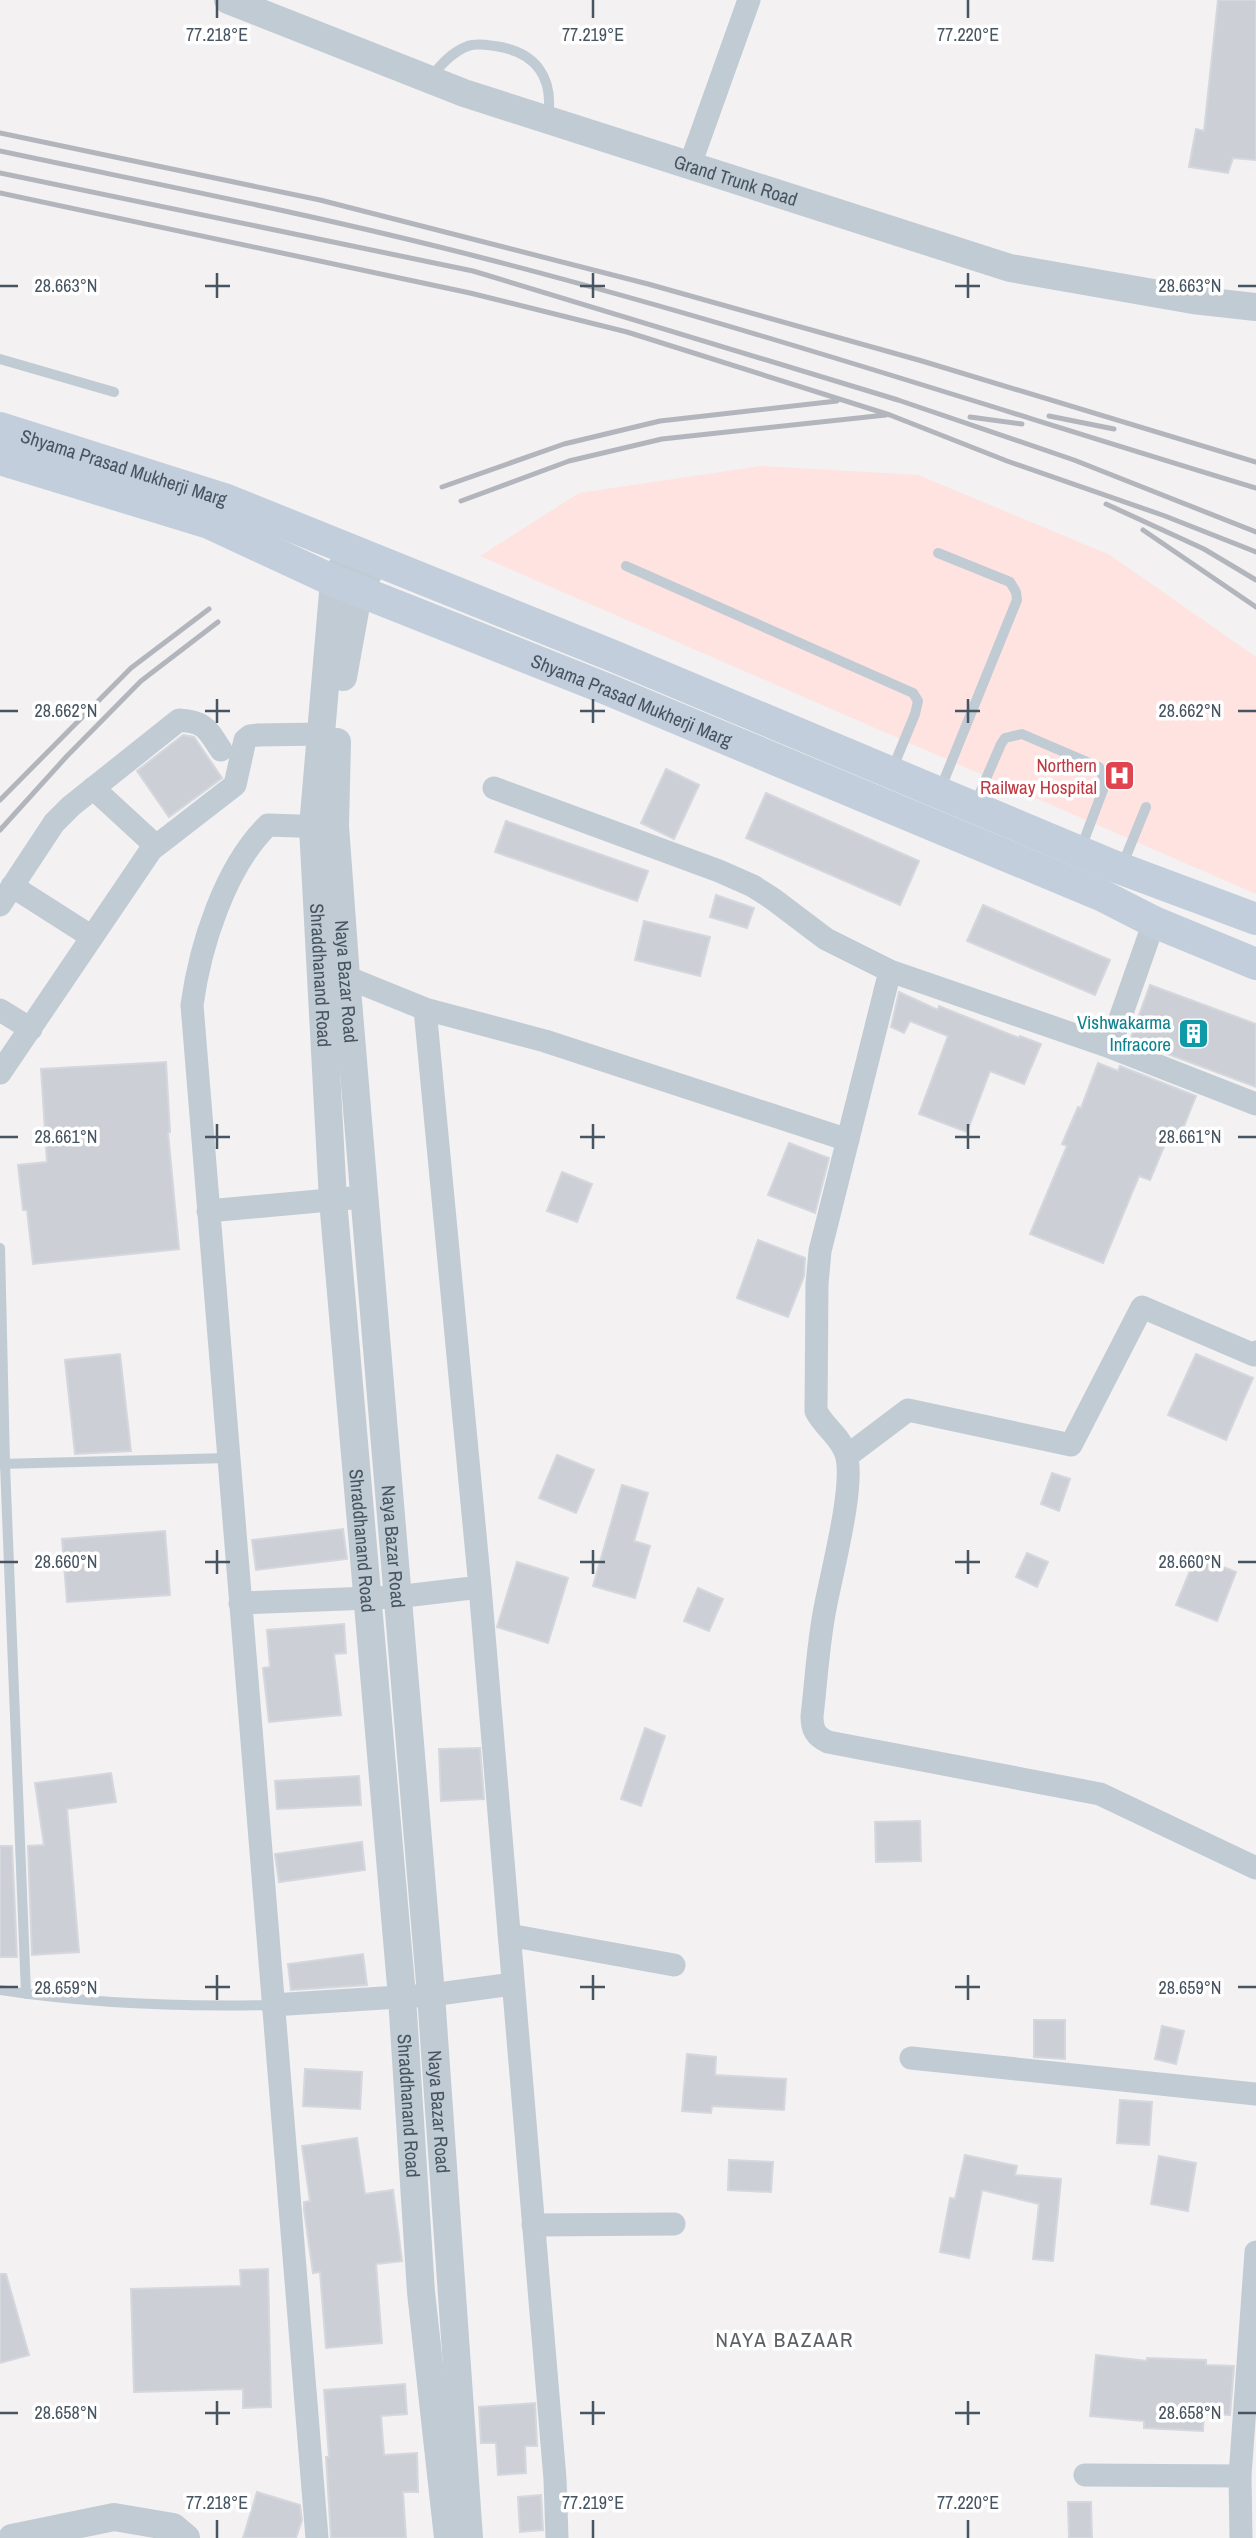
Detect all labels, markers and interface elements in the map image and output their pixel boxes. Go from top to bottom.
text: 77.218°E [186,22,248,47]
text: 77.219°E [562,22,624,47]
text: 77.220°E [937,22,999,47]
street label: Grand Trunk Road [671,148,801,212]
text: 28.663°N [35,273,98,298]
text: 28.663°N [1159,273,1222,298]
street label: Shyama Prasad Mukherji Marg [18,422,231,512]
street label: Shyama Prasad Mukherji Marg [527,647,736,753]
text: 28.662°N [35,698,98,723]
text: 28.662°N [1159,698,1222,723]
place label: Northern Railway Hospital [980,752,1097,800]
hospital icon: Northern Railway Hospital [1103,759,1137,793]
street label: Shraddhanand Road [304,903,338,1048]
street label: Naya Bazar Road [329,919,364,1044]
place label: Vishwakarma Infracore [1077,1009,1171,1057]
building icon: Vishwakarma Infracore [1177,1016,1211,1050]
text: 28.661°N [35,1124,98,1149]
text: 28.661°N [1159,1124,1222,1149]
street label: Shraddhanand Road [343,1468,382,1613]
street label: Naya Bazar Road [375,1484,412,1609]
text: 28.660°N [35,1549,98,1574]
text: 28.660°N [1159,1549,1222,1574]
text: 28.659°N [35,1975,98,2000]
text: 28.659°N [1159,1975,1222,2000]
street label: Shraddhanand Road [391,2033,427,2178]
street label: Naya Bazar Road [422,2049,456,2174]
district label: NAYA BAZAAR [715,2325,855,2354]
text: 28.658°N [35,2400,98,2425]
text: 28.658°N [1159,2400,1222,2425]
text: 77.218°E [186,2490,248,2515]
text: 77.219°E [562,2490,624,2515]
text: 77.220°E [937,2490,999,2515]

